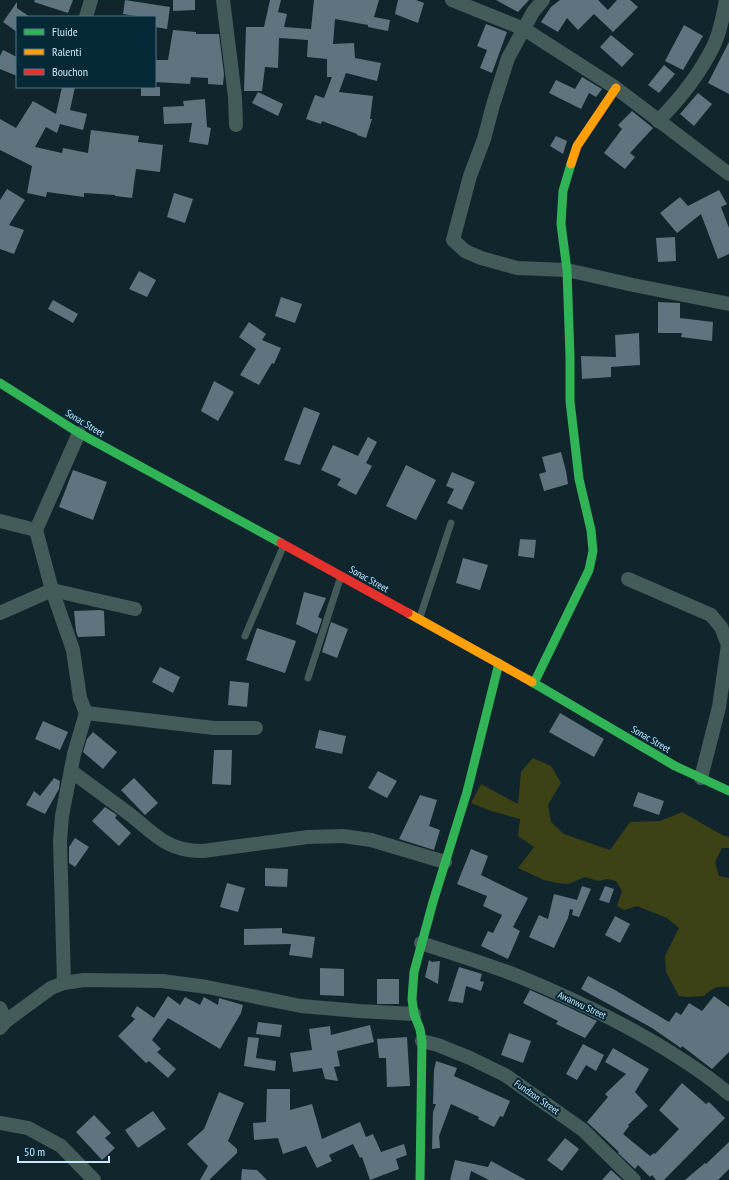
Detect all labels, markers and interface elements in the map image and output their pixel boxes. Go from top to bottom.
legend [16,16,156,88]
text: Fluide [52,24,78,39]
text: Ralenti [52,44,81,59]
text: Bouchon [52,64,88,79]
street label: Sonac Street [63,406,107,440]
street label: Sonac Street [347,563,391,595]
street label: Sonac Street [629,723,673,756]
street label: Awanwu Street [556,988,608,1022]
street label: Fundzon Street [512,1077,562,1117]
scale bar [18,1138,109,1164]
text: 50 m [24,1144,45,1159]

